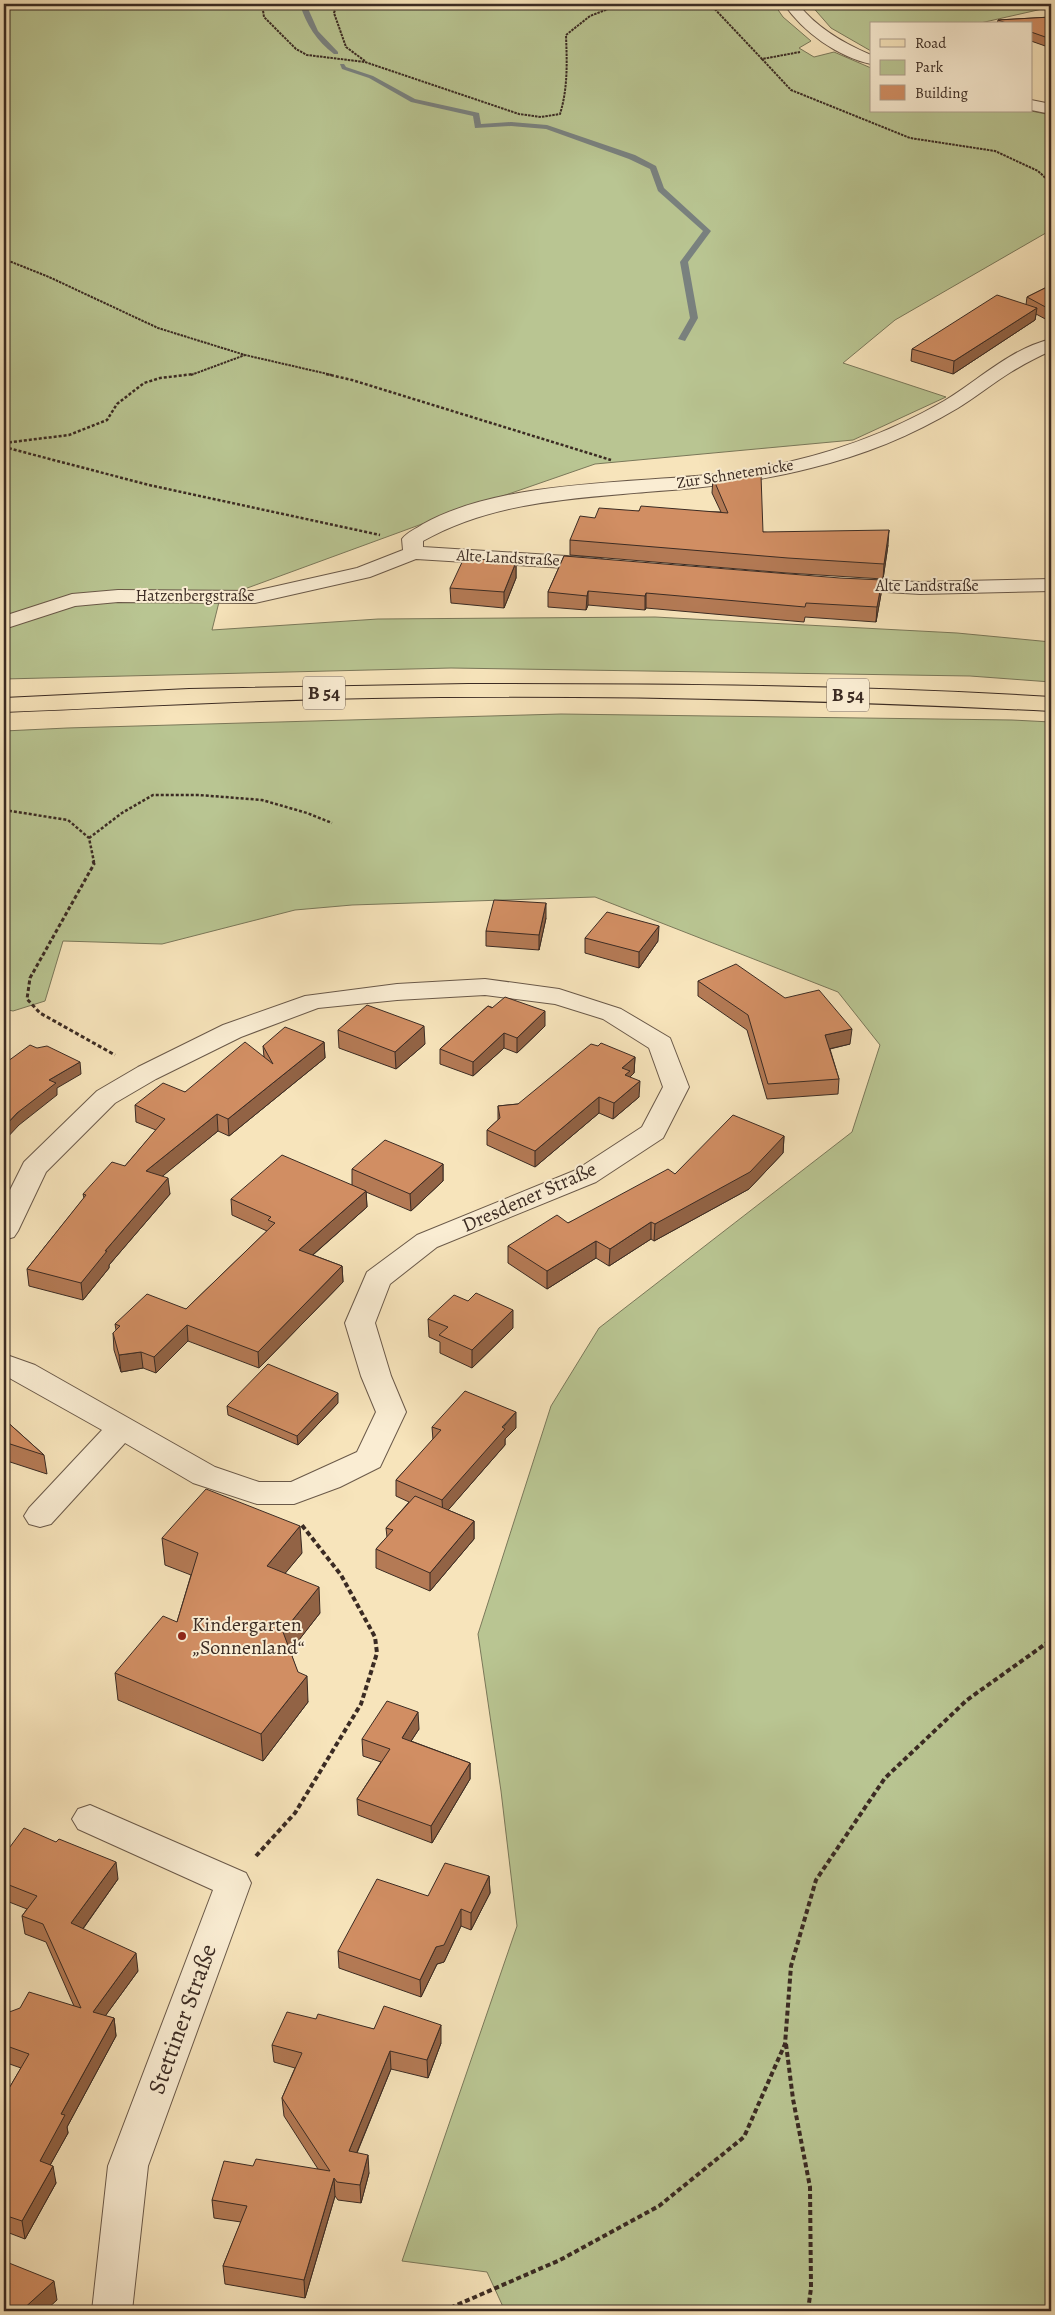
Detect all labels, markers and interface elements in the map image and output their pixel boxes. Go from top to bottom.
legend [870,22,1032,112]
text: Road [915,33,947,53]
text: Park [915,57,944,77]
text: Building [915,83,968,103]
street label: Zur Schnetemicke [675,454,795,494]
street label: Alte Landstraße [455,544,560,572]
street label: Alte Landstraße [874,575,979,597]
street label: Hatzenbergstraße [136,585,254,607]
road number: B 54 [303,676,345,710]
road number: B 54 [827,678,869,712]
street label: Dresdener Straße [457,1155,601,1239]
place label: Kindergarten „Sonnenland“ [192,1611,305,1661]
marker: Kindergarten „Sonnenland“ [176,1630,188,1642]
street label: Stettiner Straße [140,1939,224,2099]

